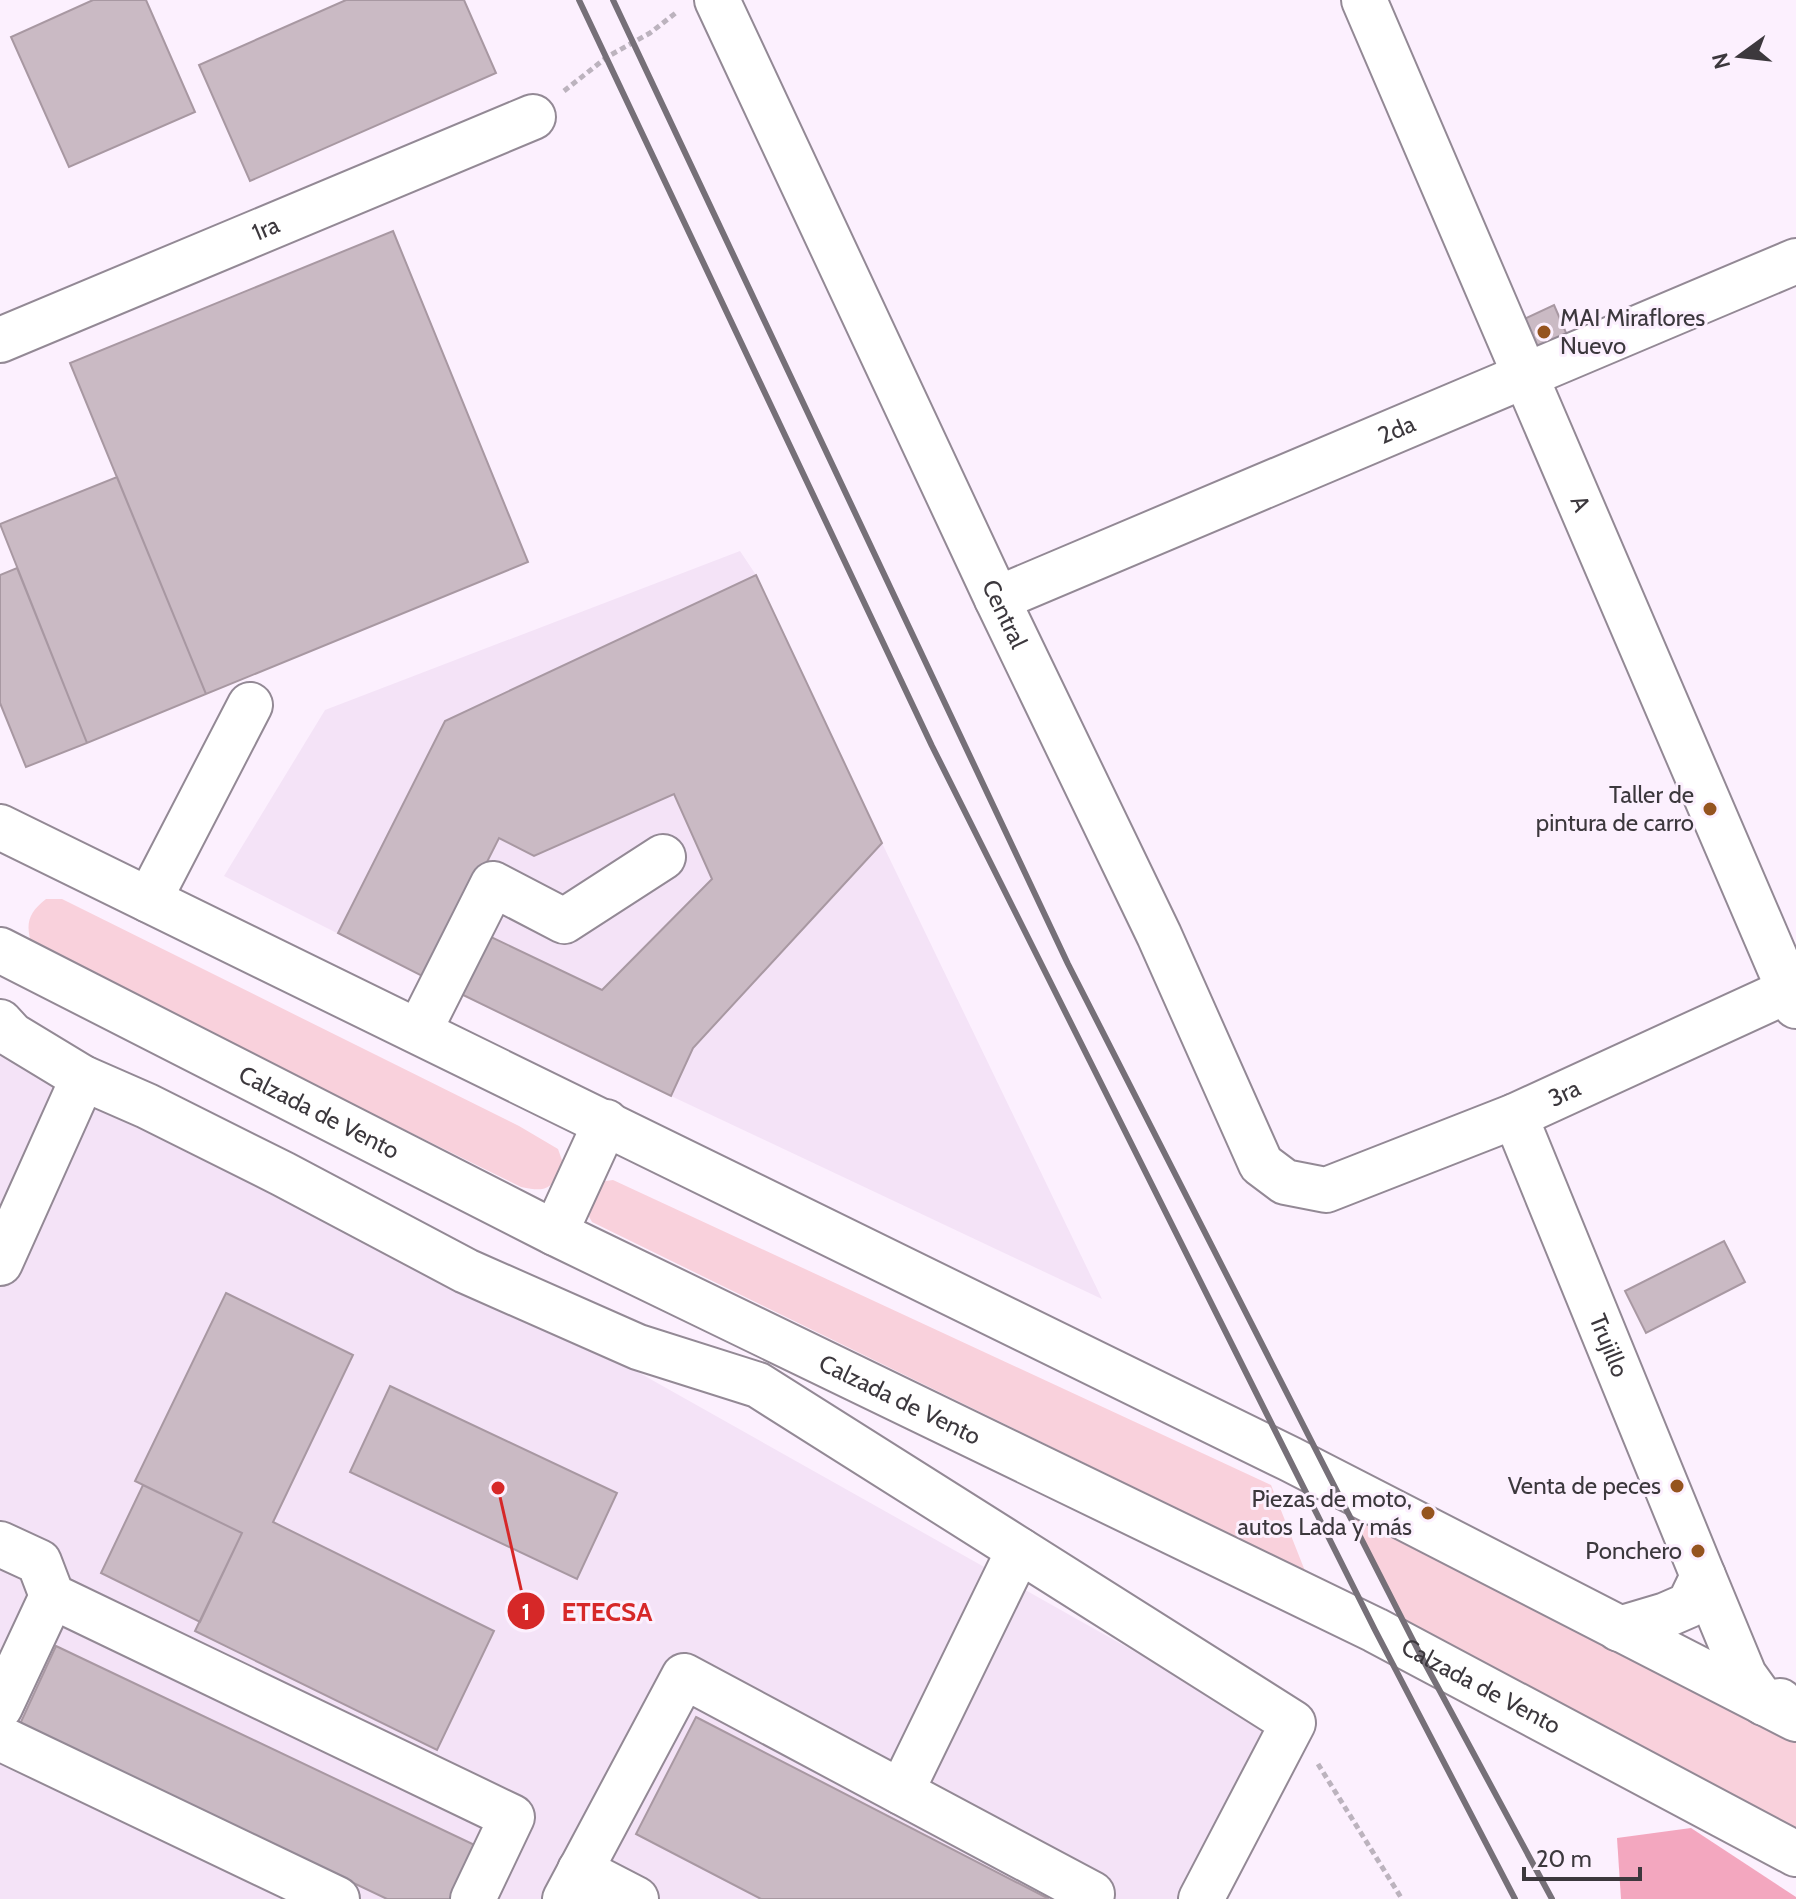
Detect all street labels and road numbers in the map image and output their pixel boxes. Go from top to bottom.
street label: 1ra [248,210,284,247]
street label: 2da [1374,409,1420,450]
street label: A [1564,491,1597,516]
street label: Central [976,575,1034,653]
street label: Calzada de Vento [234,1059,404,1165]
street label: 3ra [1544,1073,1585,1113]
street label: Trujillo [1583,1310,1635,1381]
street label: Calzada de Vento [814,1348,986,1451]
street label: Calzada de Vento [1397,1632,1566,1740]

